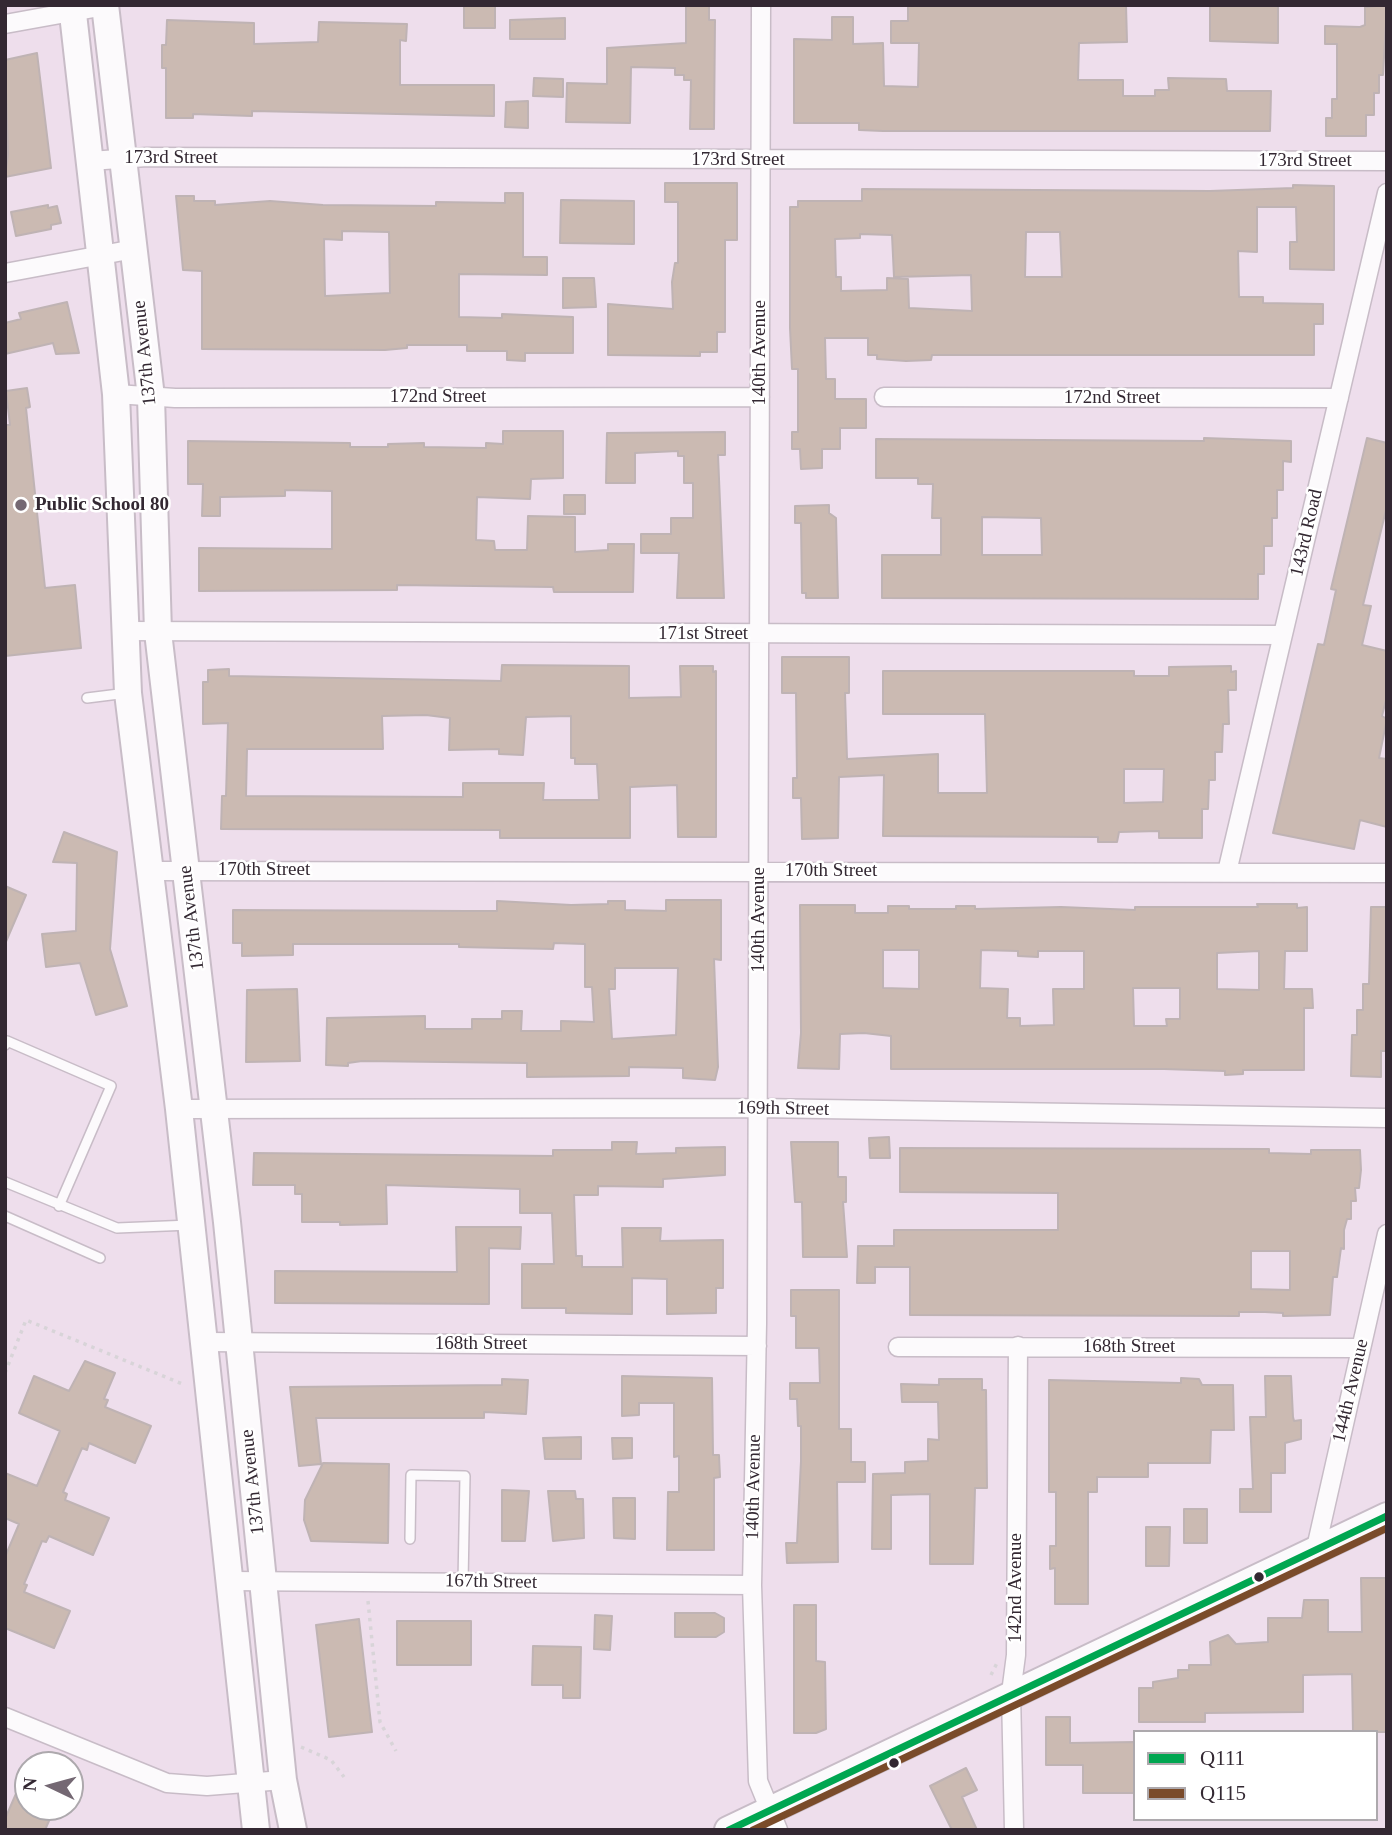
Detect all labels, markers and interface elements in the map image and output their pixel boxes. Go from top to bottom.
street label: 173rd Street [124,147,218,169]
street label: 173rd Street [691,149,785,171]
street label: 173rd Street [1258,150,1352,172]
street label: 137th Avenue [128,299,162,407]
street label: 140th Avenue [749,300,771,406]
street label: 172nd Street [390,386,486,408]
street label: 172nd Street [1064,387,1160,409]
street label: 143rd Road [1286,487,1328,579]
place label: Public School 80 [35,494,169,516]
marker: Public School 80 [13,497,29,513]
street label: 171st Street [658,623,748,645]
street label: 170th Street [218,859,310,881]
street label: 170th Street [785,860,877,882]
street label: 137th Avenue [174,864,210,972]
street label: 140th Avenue [748,867,770,973]
street label: 169th Street [737,1097,829,1121]
street label: 168th Street [435,1333,527,1355]
street label: 168th Street [1083,1336,1175,1358]
street label: 144th Avenue [1328,1337,1374,1445]
street label: 137th Avenue [236,1428,270,1536]
street label: 140th Avenue [742,1434,766,1540]
street label: 142nd Avenue [1005,1533,1027,1643]
street label: 167th Street [445,1570,537,1594]
unlabelled marker [1252,1570,1266,1584]
legend [1133,1730,1378,1821]
text: Q111 [1200,1746,1245,1770]
north arrow [14,1751,84,1821]
unlabelled marker [887,1756,901,1770]
text: N [19,1777,41,1792]
text: Q115 [1200,1781,1246,1805]

